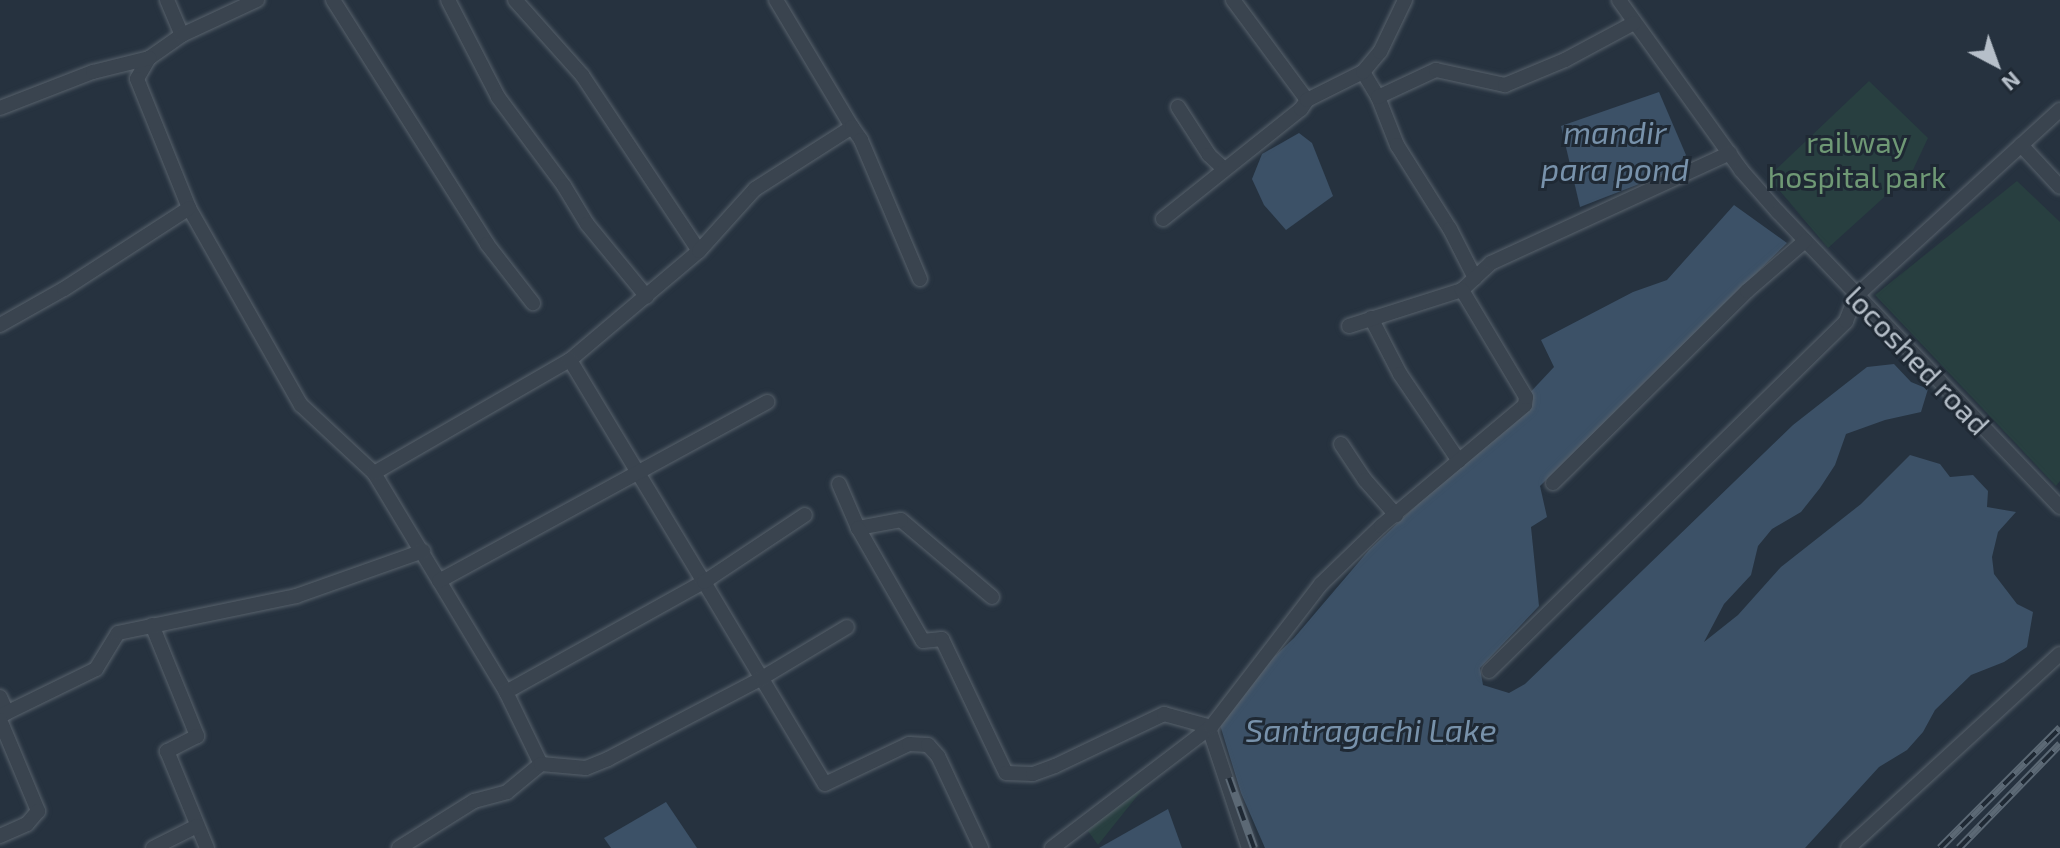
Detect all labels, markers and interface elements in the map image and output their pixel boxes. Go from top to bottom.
north arrow [1956,24,2036,104]
text: N [1997,67,2026,97]
water label: mandir para pond [1541,113,1689,188]
park label: railway hospital park [1767,123,1947,194]
street label: locoshed road [1838,278,1998,442]
water label: Santragachi Lake [1245,710,1497,748]

